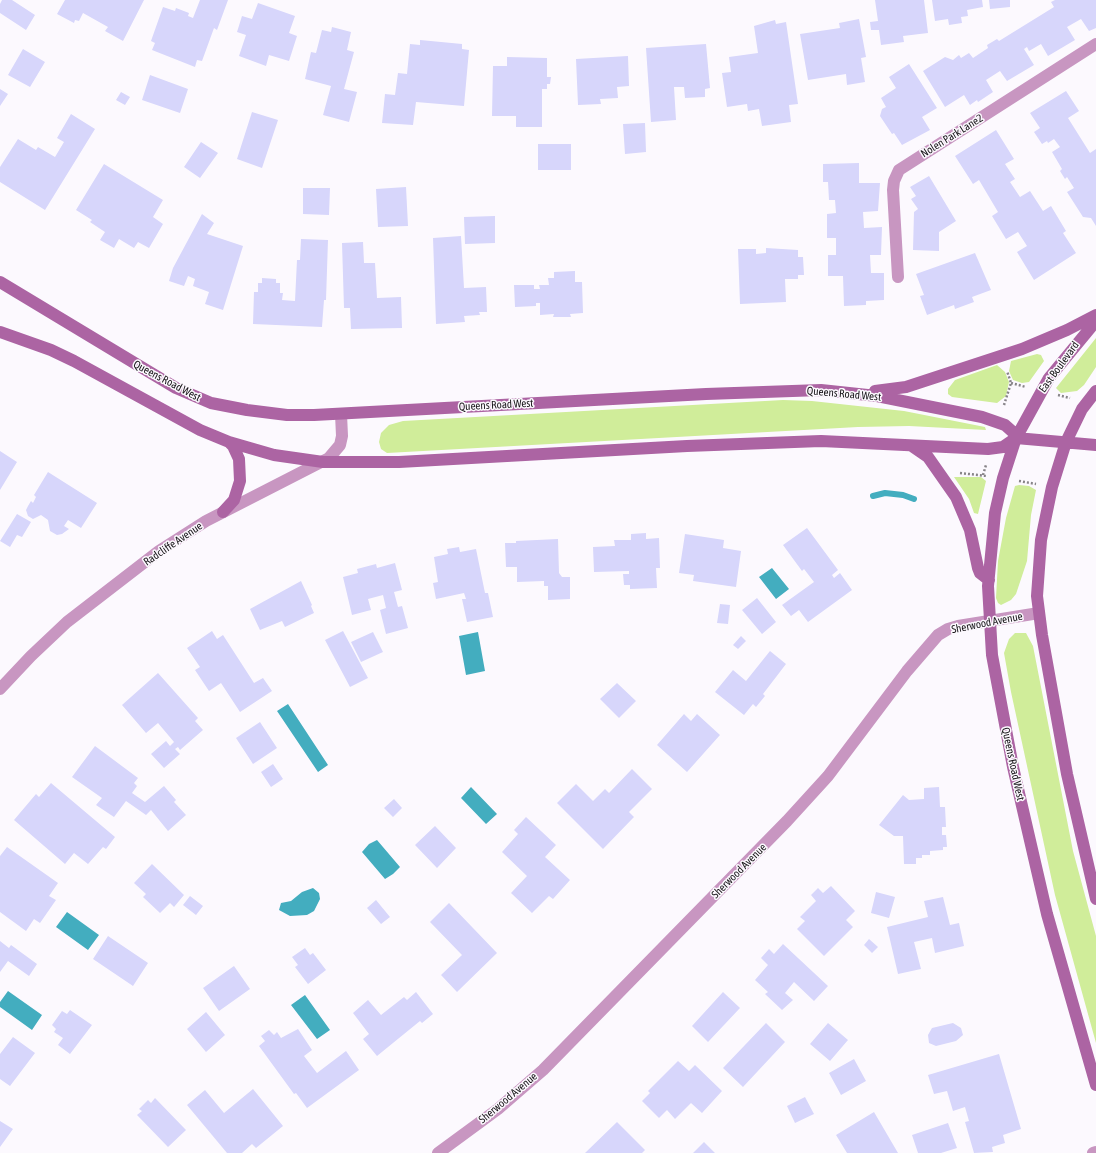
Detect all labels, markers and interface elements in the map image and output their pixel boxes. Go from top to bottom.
street label: Nolen Park Lane2 [918,112,986,160]
street label: East Boulevard [1036,339,1082,395]
street label: Queens Road West [131,358,203,404]
street label: Queens Road West [806,384,882,404]
street label: Queens Road West [458,396,534,414]
street label: Radcliffe Avenue [141,519,205,569]
street label: Sherwood Avenue [950,610,1024,636]
street label: Queens Road West [999,726,1027,802]
street label: Sherwood Avenue [709,841,769,901]
street label: Sherwood Avenue [476,1070,540,1126]

